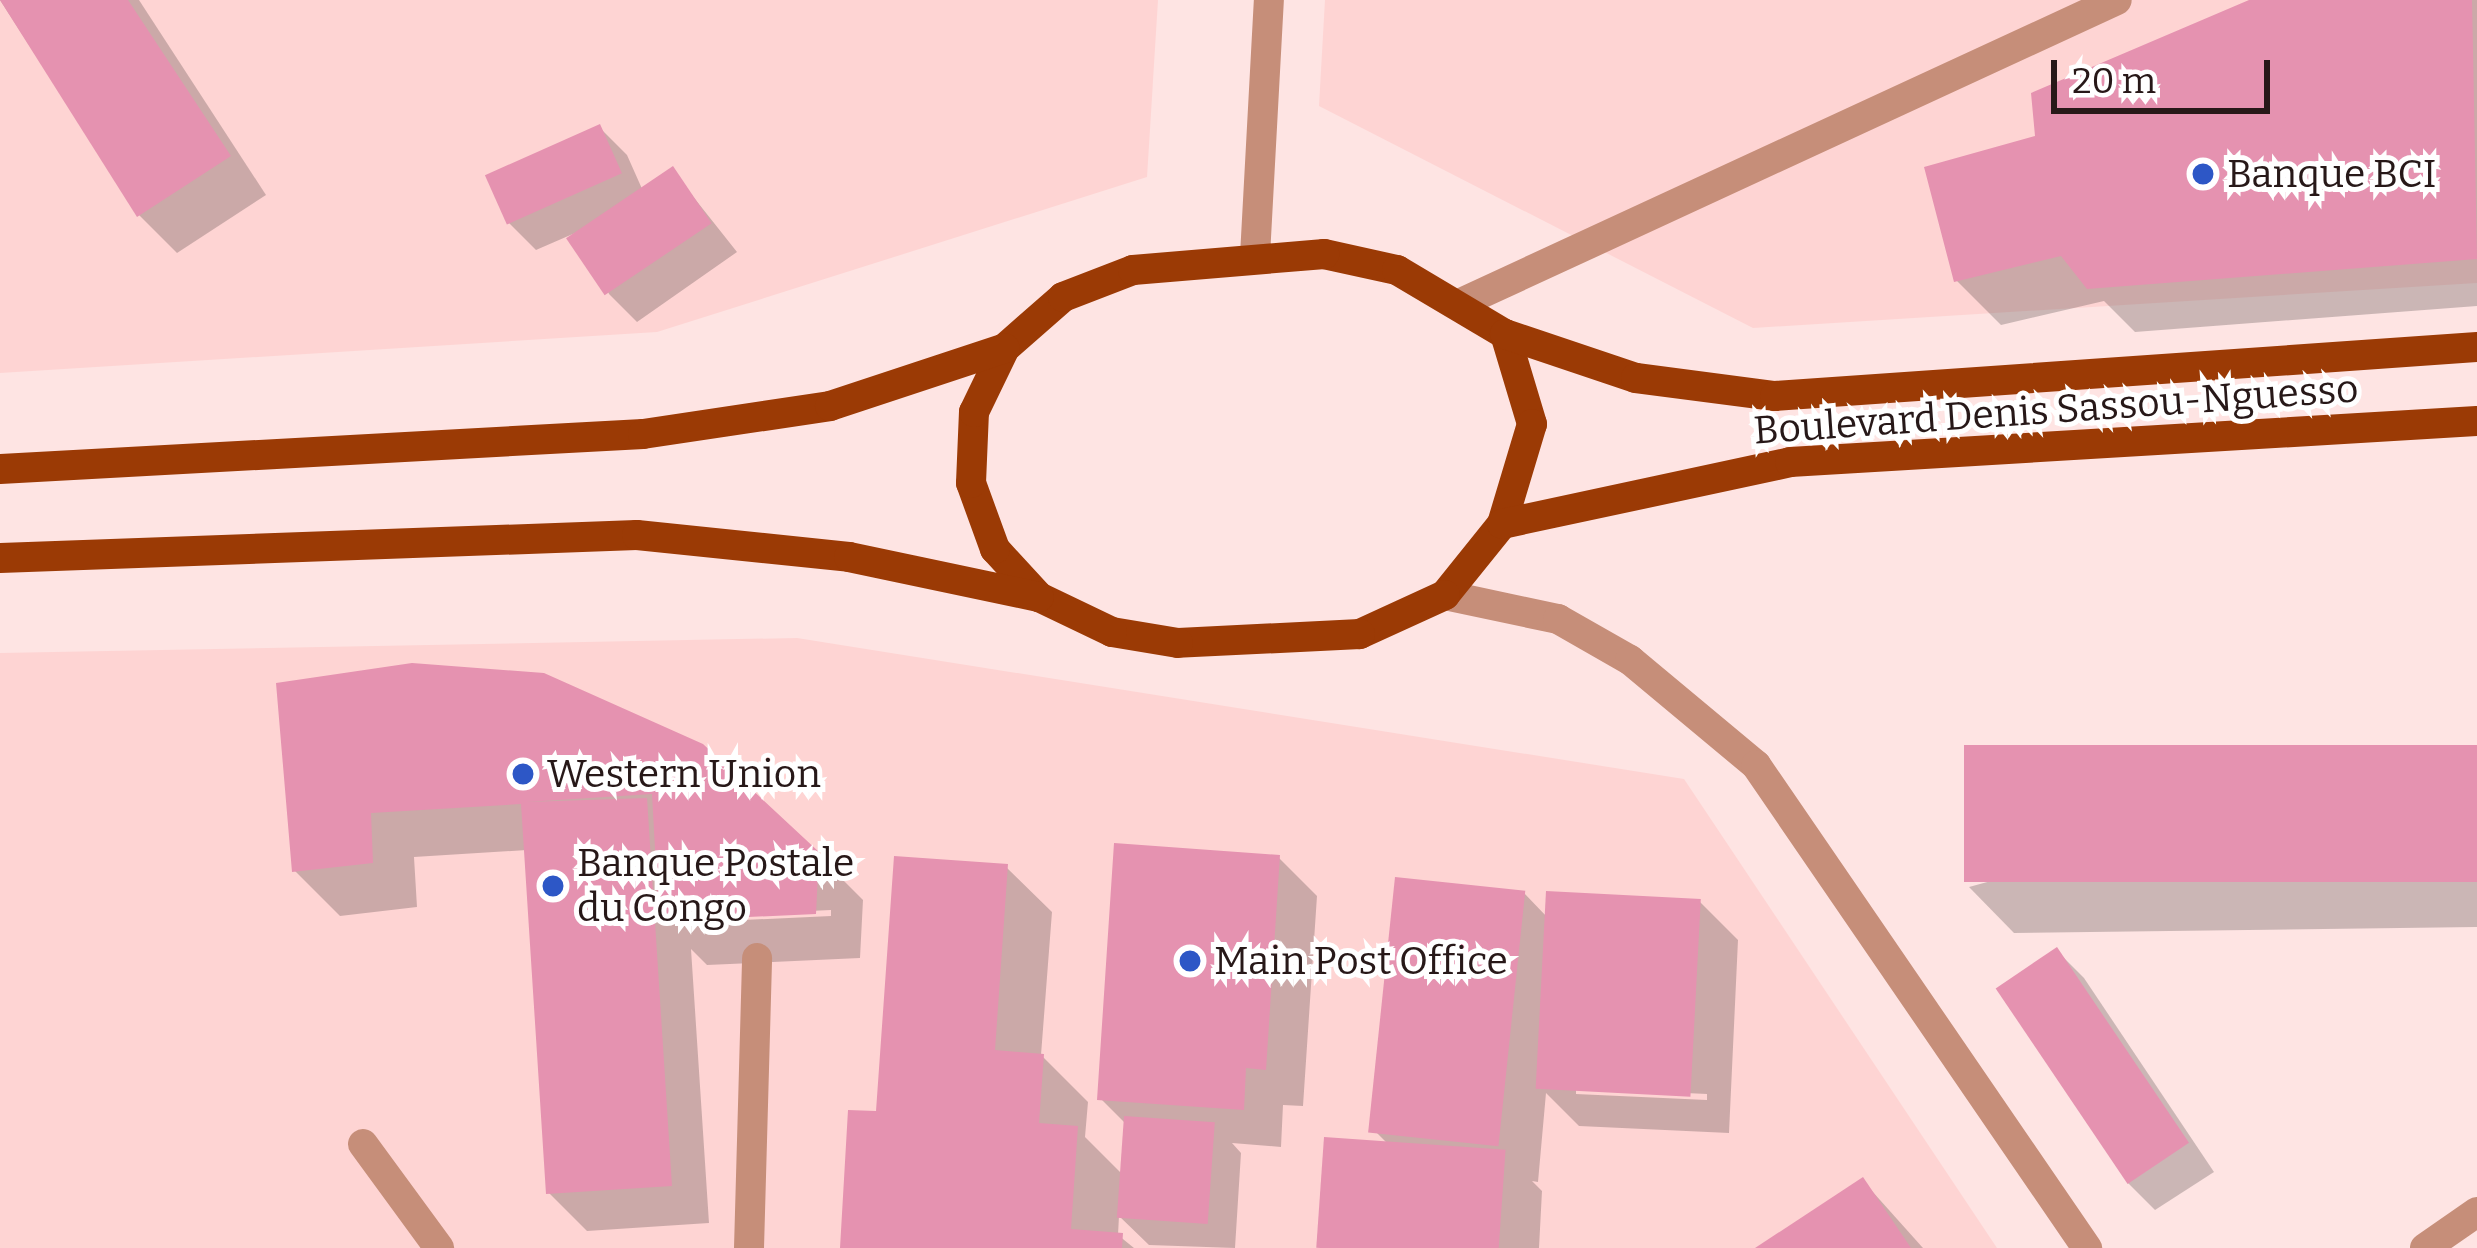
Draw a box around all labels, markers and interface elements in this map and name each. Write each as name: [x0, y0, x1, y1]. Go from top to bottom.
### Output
scale bar: [2057, 36, 2276, 110]
text: 20 m: [2072, 59, 2156, 103]
place label: Banque BCI: [2227, 151, 2436, 197]
marker: Banque BCI: [2190, 161, 2216, 187]
street label: Boulevard Denis Sassou-Nguesso: [1752, 366, 2360, 454]
place label: Western Union: [547, 751, 821, 797]
marker: Western Union: [510, 761, 536, 787]
place label: Banque Postale du Congo: [577, 841, 854, 932]
marker: Banque Postale du Congo: [540, 873, 566, 899]
place label: Main Post Office: [1214, 938, 1508, 984]
marker: Main Post Office: [1177, 948, 1203, 974]

